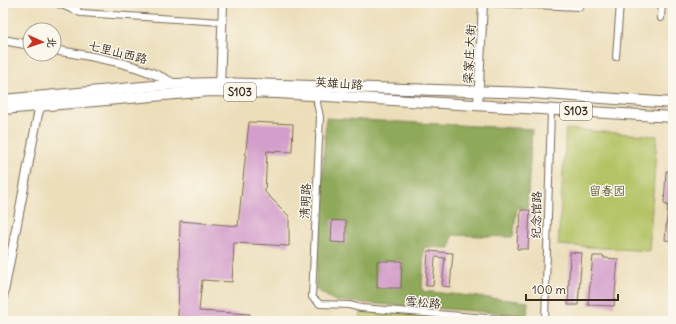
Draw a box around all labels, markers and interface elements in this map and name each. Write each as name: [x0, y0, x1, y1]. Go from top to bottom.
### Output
north arrow: [22, 22, 62, 62]
street label: 梁家庄大街: [460, 24, 478, 84]
text: 北: [45, 37, 59, 48]
street label: 七里山西路: [87, 37, 149, 67]
street label: 英雄山路: [315, 74, 363, 92]
road number: S103: [224, 83, 256, 101]
road number: S103: [560, 102, 592, 120]
street label: 清明路: [297, 183, 313, 219]
park label: 留春园: [589, 183, 625, 198]
street label: 纪念馆路: [528, 191, 544, 239]
scale bar: [526, 276, 618, 302]
text: 100 m: [532, 282, 566, 297]
street label: 雪松路: [404, 293, 442, 311]

